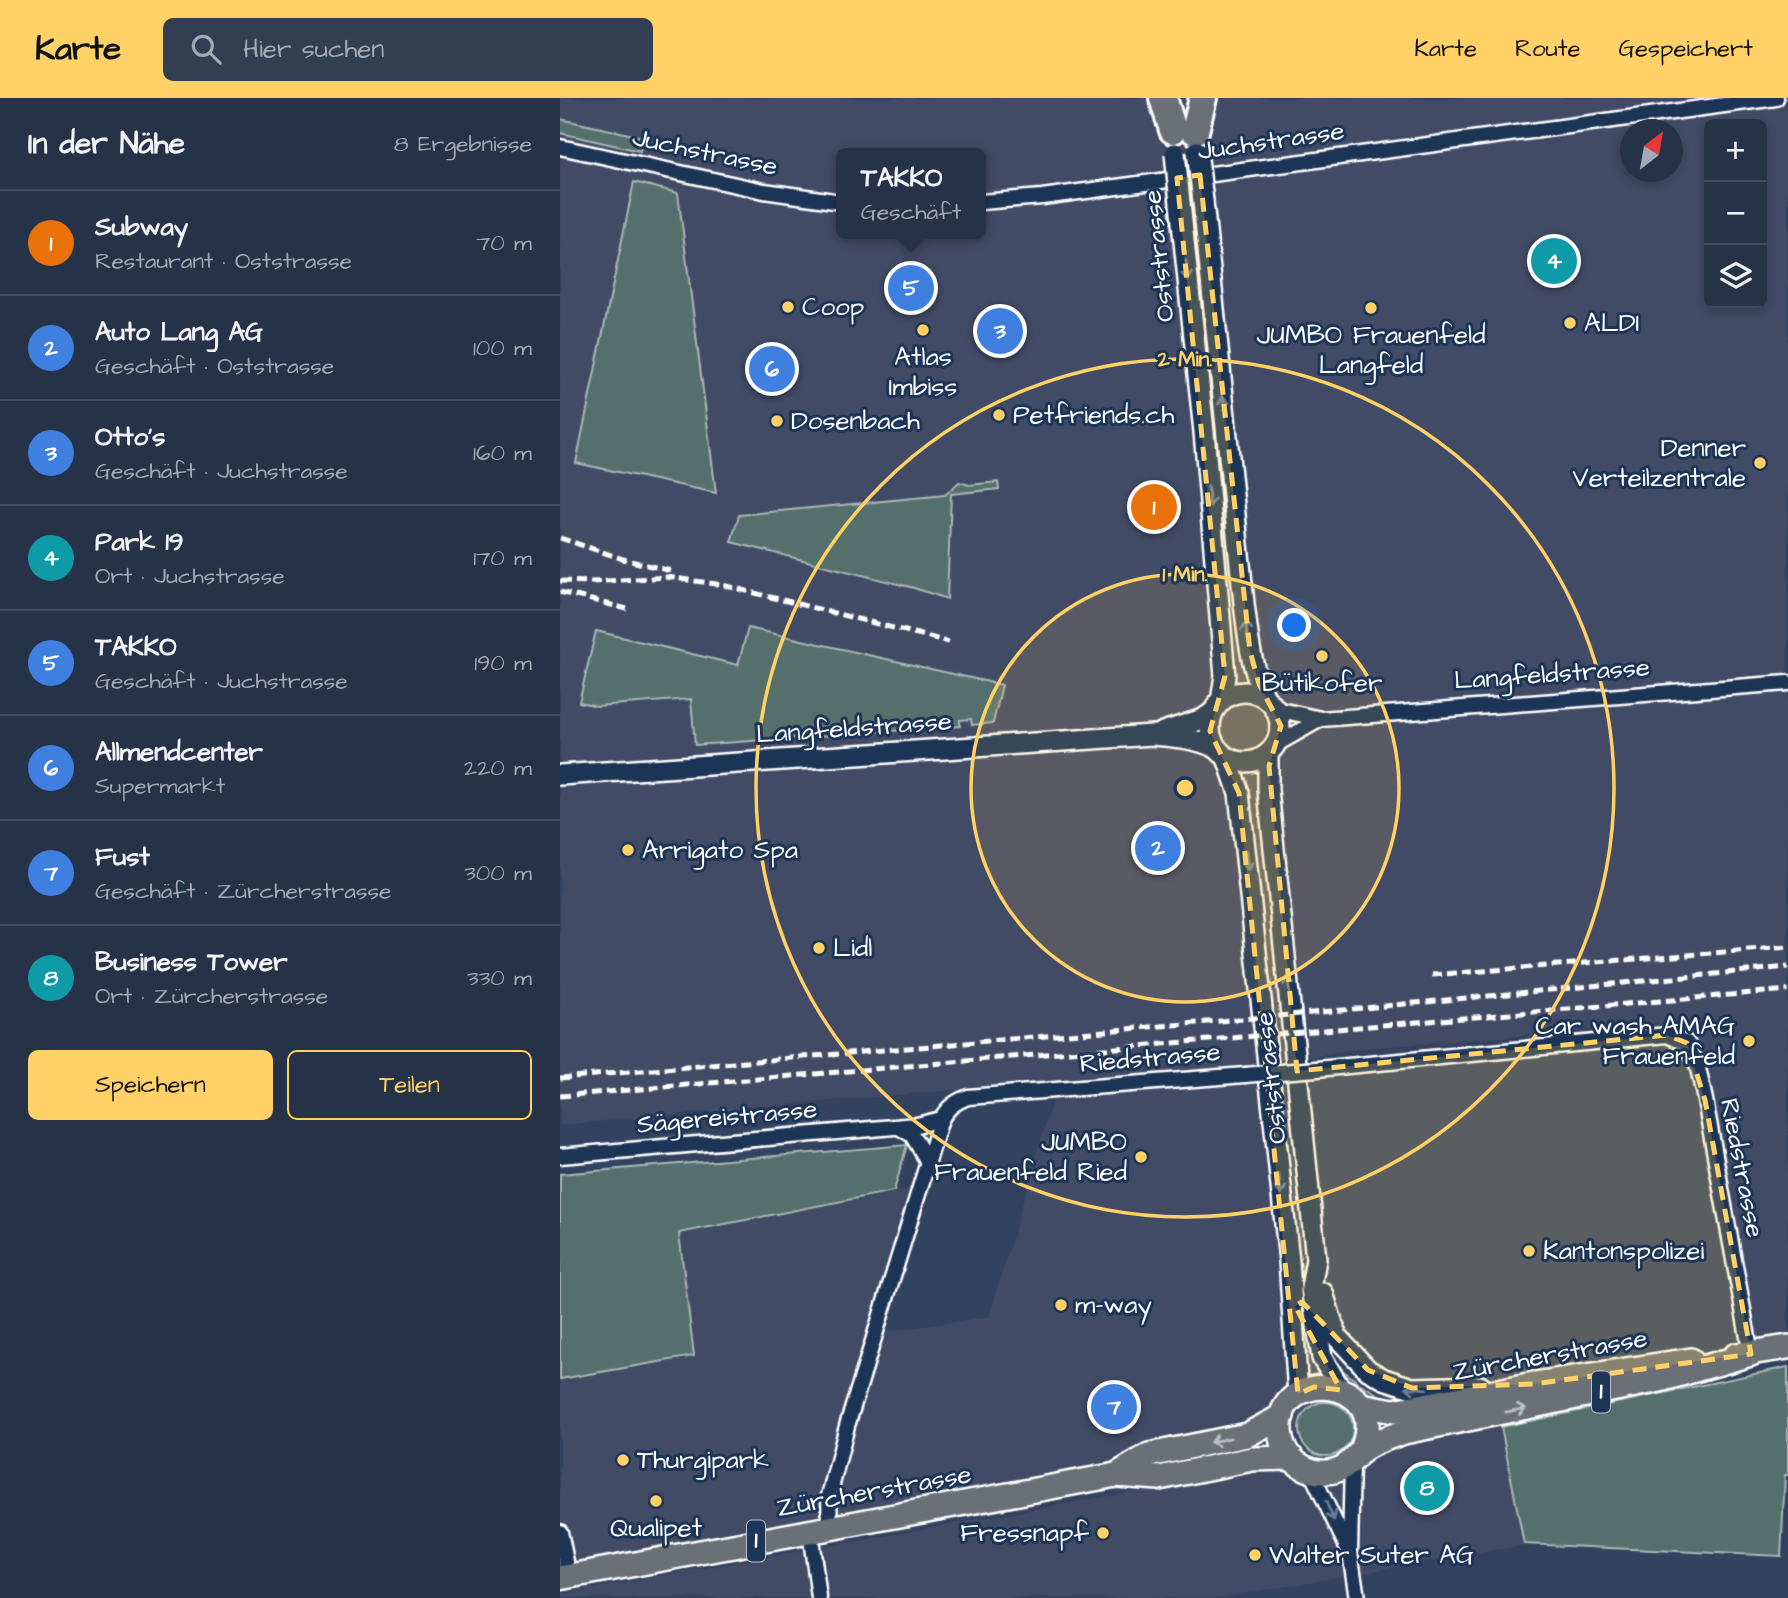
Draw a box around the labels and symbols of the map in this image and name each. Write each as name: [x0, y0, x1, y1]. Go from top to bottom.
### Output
street label: Juchstrasse: [1195, 113, 1347, 169]
street label: Juchstrasse: [629, 119, 781, 185]
north arrow: [1620, 119, 1683, 182]
street label: Oststrasse: [1134, 188, 1184, 324]
pin: 4: [1531, 235, 1577, 287]
one-way arrow: [1181, 259, 1194, 281]
pin: 5: [888, 262, 934, 314]
place label: Coop: [802, 289, 864, 325]
marker: Coop: [780, 299, 796, 315]
marker: JUMBO Frauenfeld Langfeld: [1363, 300, 1379, 316]
pin: 3: [977, 305, 1023, 357]
place label: ALDI: [1584, 305, 1639, 341]
marker: ALDI: [1562, 315, 1578, 331]
place label: JUMBO Frauenfeld Langfeld: [1257, 317, 1485, 385]
marker: Atlas Imbiss: [915, 322, 931, 338]
place label: Atlas Imbiss: [889, 339, 957, 405]
pin: 6: [749, 343, 795, 395]
text: 2 Min.: [1157, 345, 1212, 374]
one-way arrow: [1217, 395, 1230, 418]
place label: Petfriends.ch: [1013, 397, 1174, 433]
place label: Dosenbach: [791, 403, 920, 439]
marker: Petfriends.ch: [991, 407, 1007, 423]
marker: Dosenbach: [769, 413, 785, 429]
place label: Denner Verteilzentrale: [1573, 430, 1746, 496]
marker: Denner Verteilzentrale: [1752, 455, 1768, 471]
pin: 1: [1131, 481, 1177, 533]
one-way arrow: [1203, 485, 1216, 508]
text: 1 Min.: [1162, 560, 1208, 589]
your location: [1277, 608, 1311, 642]
one-way arrow: [1241, 621, 1254, 644]
marker: Bütikofer: [1314, 648, 1330, 664]
street label: Langfeldstrasse: [1453, 649, 1651, 701]
place label: Bütikofer: [1262, 665, 1382, 701]
street label: Langfeldstrasse: [755, 703, 953, 755]
centre of rings: [1173, 776, 1197, 800]
pin: 2: [1135, 822, 1181, 874]
place label: Arrigato Spa: [642, 832, 798, 870]
marker: Arrigato Spa: [620, 842, 636, 858]
one-way arrow: [1240, 849, 1253, 872]
place label: Lidl: [833, 930, 872, 966]
marker: Lidl: [811, 940, 827, 956]
one-way arrow: [1282, 976, 1295, 998]
place label: Car wash AMAG Frauenfeld: [1535, 1008, 1735, 1074]
street label: Oststrasse: [1246, 1010, 1296, 1146]
marker: Car wash AMAG Frauenfeld: [1741, 1033, 1757, 1049]
street label: Riedstrasse: [1078, 1034, 1222, 1082]
street label: Sägereistrasse: [635, 1091, 819, 1145]
street label: Riedstrasse: [1711, 1095, 1773, 1241]
place label: JUMBO Frauenfeld Ried: [934, 1124, 1127, 1190]
marker: JUMBO Frauenfeld Ried: [1133, 1149, 1149, 1165]
one-way arrow: [1274, 1173, 1287, 1195]
place label: Kantonspolizei: [1543, 1233, 1704, 1269]
marker: Kantonspolizei: [1521, 1243, 1537, 1259]
place label: m-way: [1075, 1287, 1152, 1325]
marker: m-way: [1053, 1297, 1069, 1313]
street label: Zürcherstrasse: [1450, 1320, 1650, 1390]
road number: 1: [1592, 1372, 1610, 1412]
pin: 7: [1091, 1381, 1137, 1433]
one-way arrow: [1406, 1381, 1428, 1394]
one-way arrow: [1504, 1403, 1527, 1416]
one-way arrow: [1209, 1434, 1232, 1448]
place label: Thurgipark: [637, 1442, 769, 1480]
marker: Thurgipark: [615, 1452, 631, 1468]
street label: Zürcherstrasse: [774, 1456, 974, 1526]
pin: 8: [1404, 1462, 1450, 1514]
marker: Qualipet: [648, 1493, 664, 1509]
one-way arrow: [1324, 1500, 1337, 1521]
place label: Qualipet: [610, 1510, 703, 1546]
place label: Fressnapf: [960, 1515, 1090, 1551]
road number: 1: [747, 1520, 765, 1562]
marker: Fressnapf: [1095, 1525, 1111, 1541]
place label: Walter Suter AG: [1269, 1537, 1474, 1573]
marker: Walter Suter AG: [1247, 1547, 1263, 1563]

